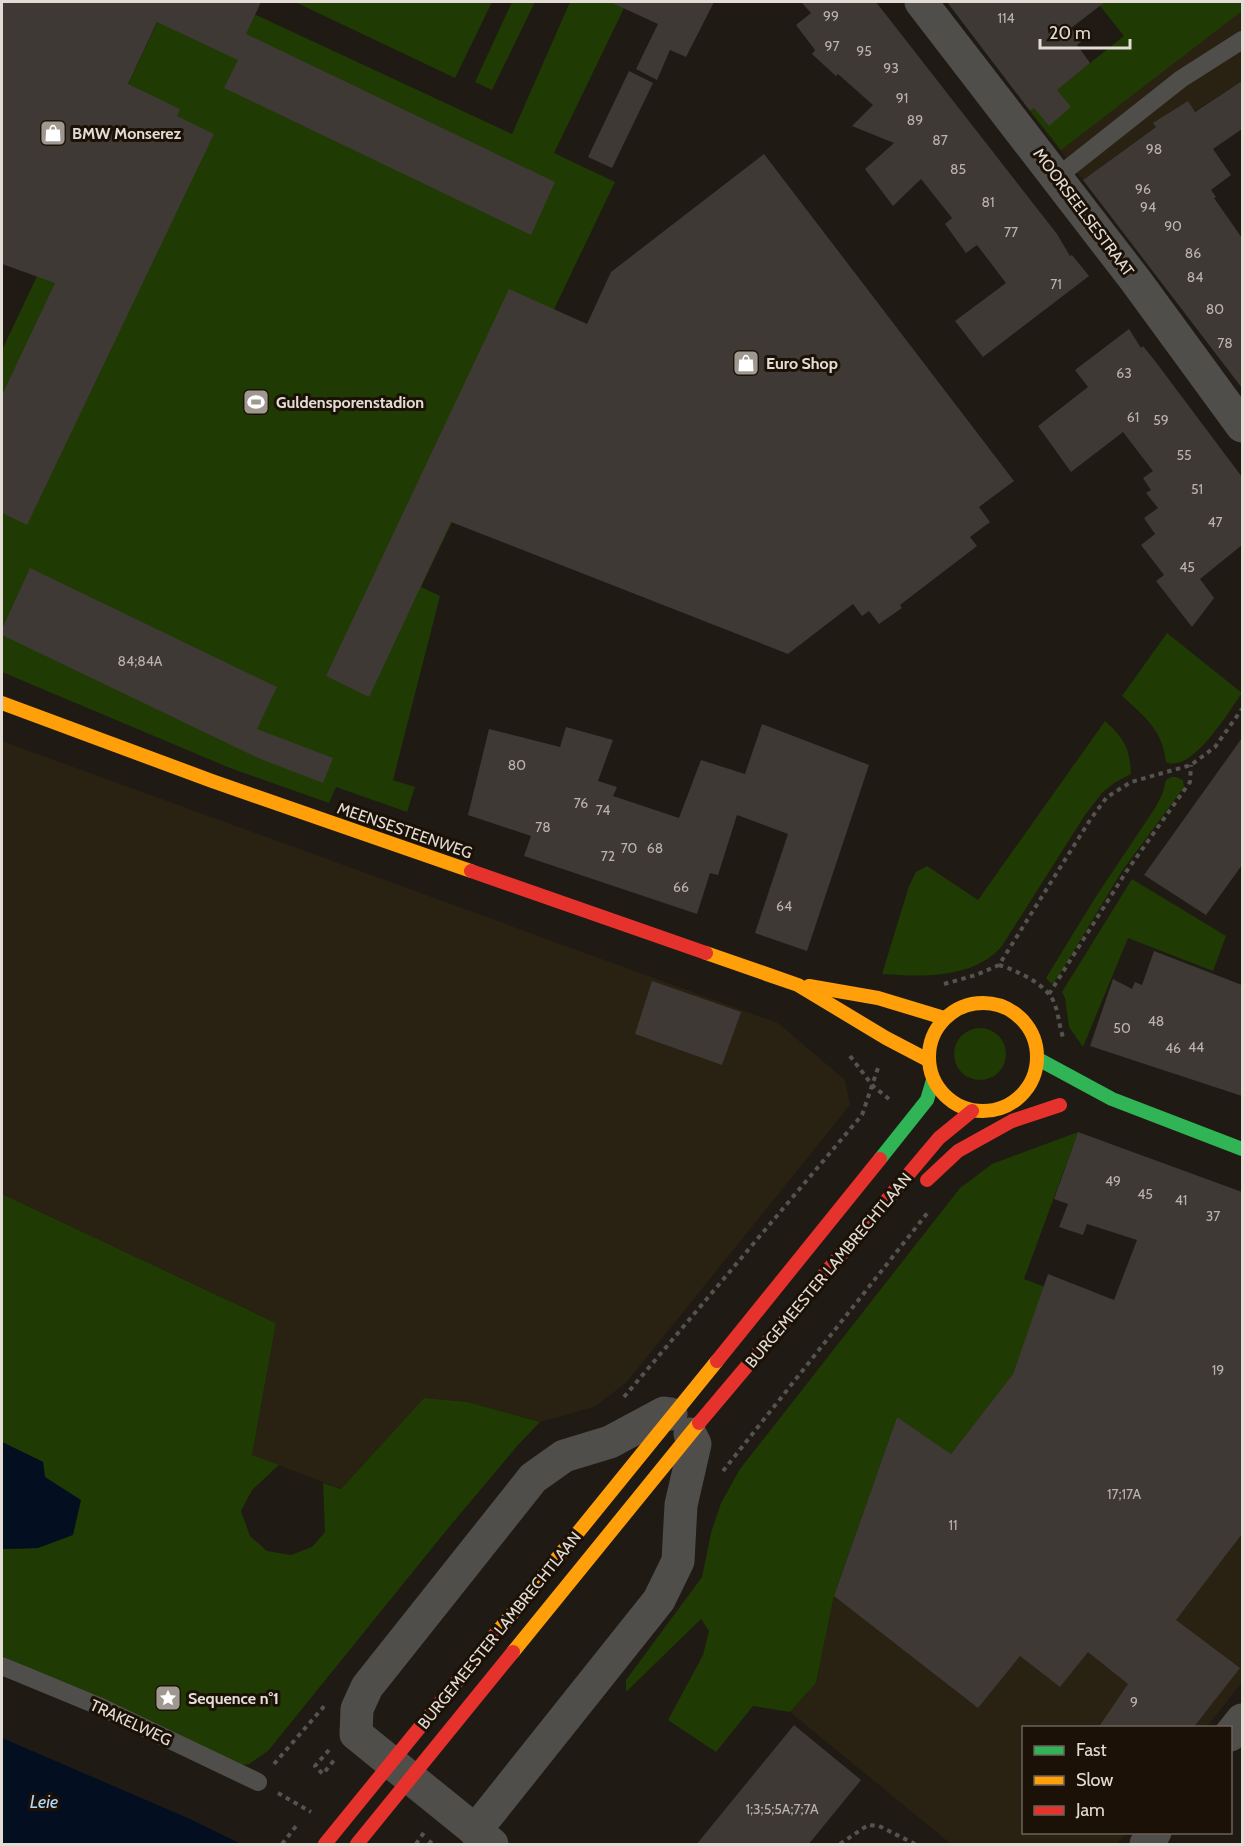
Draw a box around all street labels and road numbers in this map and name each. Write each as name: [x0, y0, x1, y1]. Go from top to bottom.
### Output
street label: MOORSEELSESTRAAT: [1029, 145, 1138, 280]
street label: MEENSESTEENWEG: [335, 798, 475, 862]
street label: BURGEMEESTER LAMBRECHTLAAN: [741, 1169, 915, 1372]
street label: BURGEMEESTER LAMBRECHTLAAN: [414, 1528, 585, 1733]
street label: TRAKELWEG: [87, 1695, 175, 1750]

